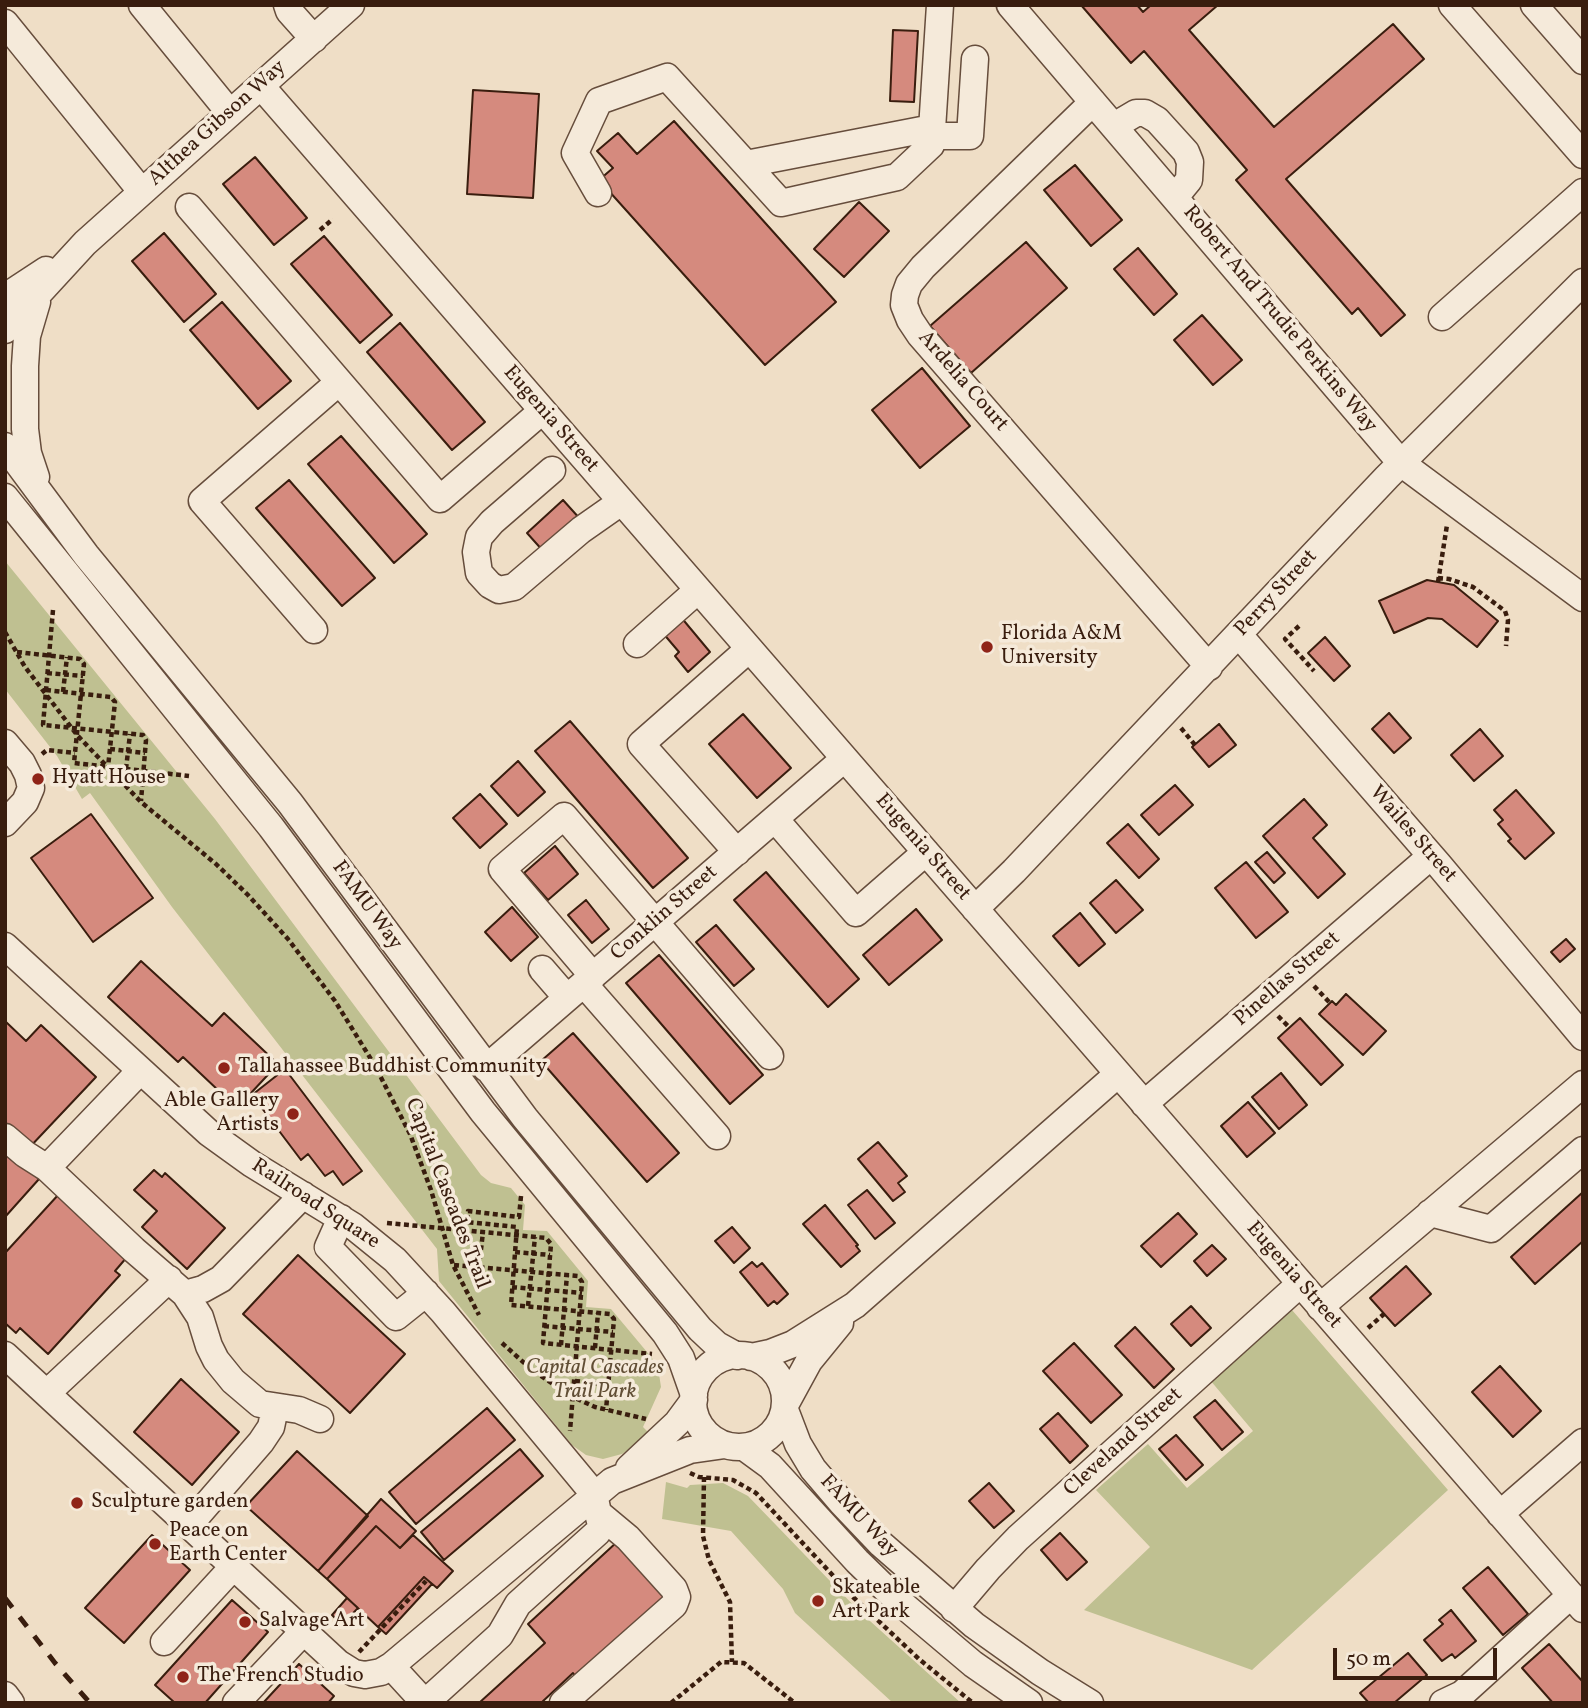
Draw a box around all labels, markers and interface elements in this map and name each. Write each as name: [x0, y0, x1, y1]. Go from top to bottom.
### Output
street label: Althea Gibson Way: [144, 56, 292, 192]
street label: Robert And Trudie Perkins Way: [1176, 201, 1382, 439]
street label: Ardelia Court: [911, 326, 1013, 438]
street label: Eugenia Street: [497, 361, 603, 479]
street label: Perry Street: [1230, 545, 1324, 643]
place label: Florida A&M University: [1001, 622, 1122, 672]
marker: Florida A&M University: [979, 639, 995, 655]
place label: Hyatt House: [52, 766, 166, 792]
marker: Hyatt House: [30, 771, 46, 787]
street label: Wailes Street: [1363, 781, 1461, 889]
street label: Eugenia Street: [869, 789, 975, 907]
street label: FAMU Way: [325, 857, 407, 955]
street label: Conklin Street: [606, 861, 724, 967]
street label: Pinellas Street: [1230, 927, 1346, 1033]
place label: Tallahassee Buddhist Community: [238, 1055, 547, 1081]
marker: Tallahassee Buddhist Community: [216, 1060, 232, 1076]
place label: Able Gallery Artists: [164, 1089, 279, 1139]
street label: Capital Cascades Trail: [398, 1095, 494, 1293]
marker: Able Gallery Artists: [285, 1106, 301, 1122]
street label: Railroad Square: [246, 1154, 384, 1256]
street label: Eugenia Street: [1240, 1217, 1346, 1335]
park label: Capital Cascades Trail Park: [526, 1356, 664, 1406]
street label: Cleveland Street: [1059, 1383, 1189, 1503]
street label: FAMU Way: [813, 1470, 903, 1564]
place label: Sculpture garden: [91, 1490, 249, 1516]
marker: Sculpture garden: [69, 1495, 85, 1511]
place label: Peace on Earth Center: [169, 1519, 287, 1569]
marker: Peace on Earth Center: [147, 1536, 163, 1552]
place label: Skateable Art Park: [832, 1576, 920, 1626]
marker: Skateable Art Park: [810, 1593, 826, 1609]
place label: Salvage Art: [259, 1609, 365, 1635]
marker: Salvage Art: [237, 1614, 253, 1630]
scale bar: [1336, 1634, 1500, 1678]
text: 50 m: [1346, 1645, 1391, 1674]
place label: The French Studio: [197, 1664, 364, 1690]
marker: The French Studio: [175, 1669, 191, 1685]

